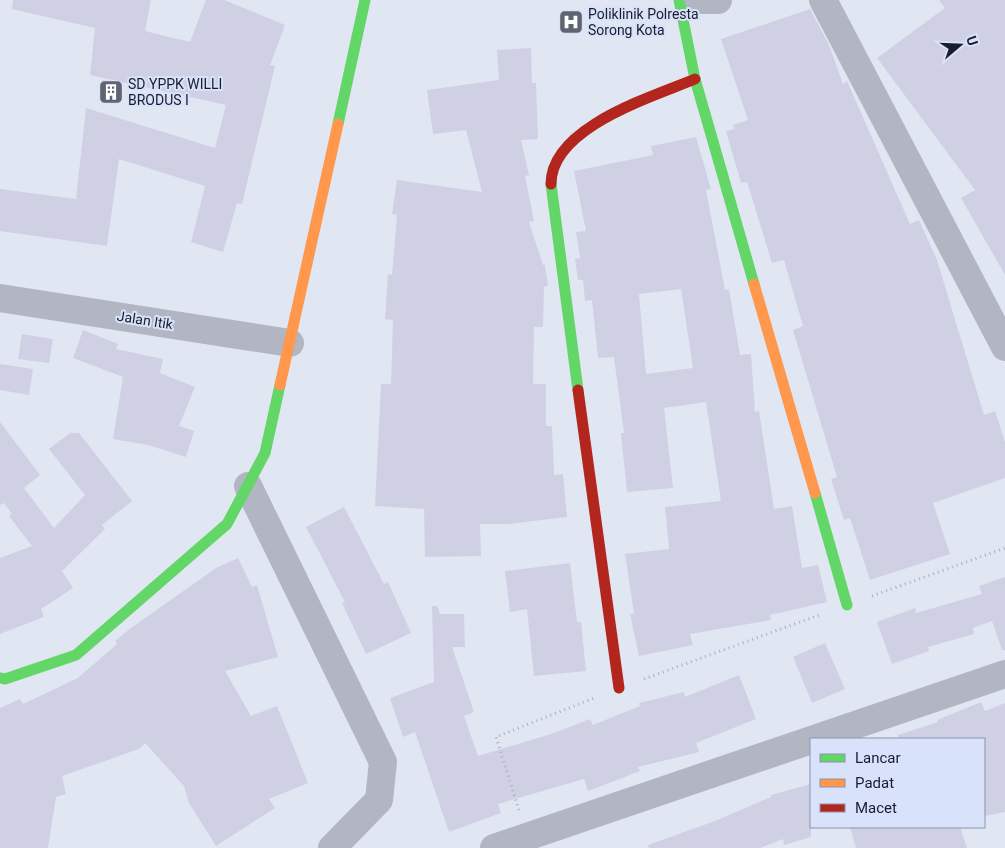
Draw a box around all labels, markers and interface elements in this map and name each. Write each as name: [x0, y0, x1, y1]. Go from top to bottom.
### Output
place label: Poliklinik Polresta Sorong Kota: [588, 6, 699, 38]
hospital icon: Poliklinik Polresta Sorong Kota: [558, 9, 584, 35]
north arrow: [935, 20, 985, 70]
text: U: [963, 34, 981, 48]
place label: SD YPPK WILLI BRODUS I: [128, 76, 222, 108]
building icon: SD YPPK WILLI BRODUS I: [98, 79, 124, 105]
street label: Jalan Itik: [116, 308, 175, 332]
legend: [810, 738, 985, 828]
text: Lancar: [855, 749, 901, 767]
text: Padat: [855, 774, 894, 792]
text: Macet: [855, 799, 897, 817]

